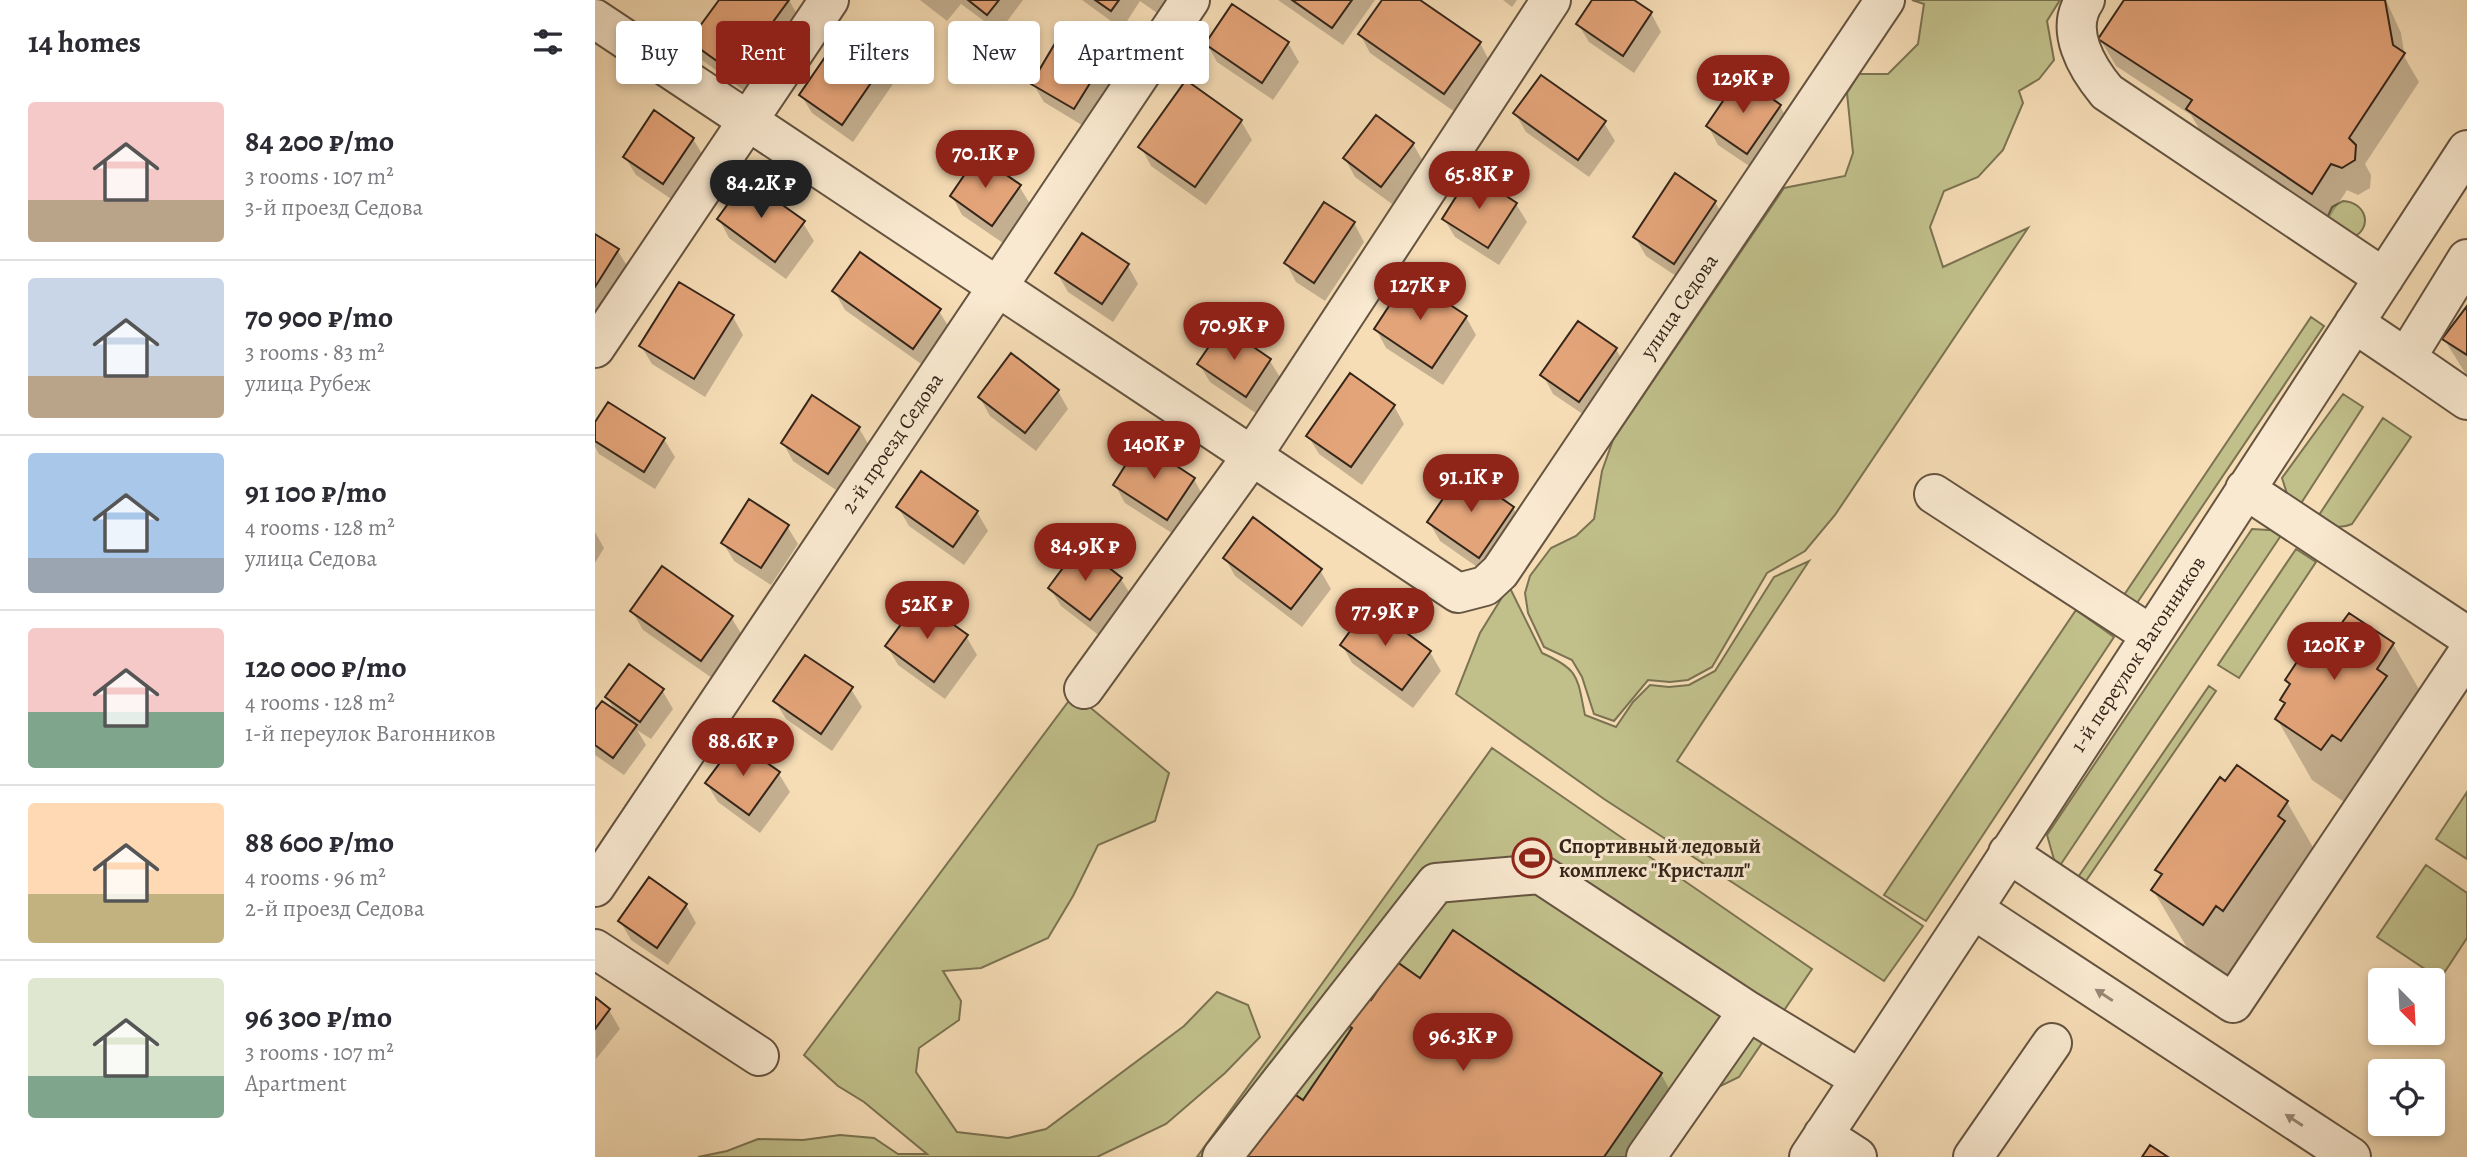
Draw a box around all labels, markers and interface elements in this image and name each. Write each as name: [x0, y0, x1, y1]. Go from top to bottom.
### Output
chip: Buy: [616, 21, 702, 84]
chip: Rent: [716, 21, 810, 84]
chip: Filters: [824, 21, 934, 84]
chip: New: [948, 21, 1040, 84]
chip: Apartment: [1054, 21, 1209, 84]
text: 14 homes: [28, 22, 141, 62]
icon: filters: [529, 23, 567, 61]
pin: 129K ₽: [1686, 55, 1800, 115]
text: 129K ₽: [1713, 62, 1773, 93]
text: 84 200 ₽/mo: [245, 121, 394, 161]
icon: home: [84, 130, 168, 214]
pin: 70.1K ₽: [920, 130, 1050, 190]
text: 70.1K ₽: [952, 137, 1018, 168]
pin: 65.8K ₽: [1414, 152, 1544, 211]
text: 65.8K ₽: [1445, 158, 1513, 189]
pin: 84.2K ₽: [696, 160, 826, 220]
text: 3 rooms · 107 m²: [245, 161, 394, 192]
text: 84.2K ₽: [726, 167, 796, 198]
text: 3-й проезд Седова: [245, 192, 423, 223]
street label: улица Седова: [1633, 248, 1725, 365]
pin: 127K ₽: [1363, 262, 1477, 322]
text: 127K ₽: [1390, 269, 1450, 300]
text: 70 900 ₽/mo: [245, 297, 393, 337]
pin: 70.9K ₽: [1169, 302, 1299, 362]
icon: home: [84, 306, 168, 390]
text: 70.9K ₽: [1199, 309, 1269, 340]
text: 3 rooms · 83 m²: [245, 337, 385, 368]
street label: 2-й проезд Седова: [835, 367, 950, 519]
text: улица Рубеж: [245, 368, 371, 399]
pin: 140K ₽: [1097, 421, 1211, 481]
text: 140K ₽: [1123, 428, 1185, 459]
pin: 91.1K ₽: [1406, 454, 1536, 514]
text: 91.1K ₽: [1439, 461, 1503, 492]
text: 91 100 ₽/mo: [245, 472, 387, 512]
icon: home: [84, 481, 168, 565]
text: 4 rooms · 128 m²: [245, 512, 395, 543]
pin: 84.9K ₽: [1020, 524, 1150, 583]
text: 84.9K ₽: [1050, 530, 1120, 561]
text: улица Седова: [245, 543, 377, 574]
street label: 1-й переулок Вагонников: [2064, 550, 2212, 758]
pin: 52K ₽: [878, 582, 976, 641]
text: 52K ₽: [901, 588, 953, 619]
pin: 77.9K ₽: [1320, 588, 1450, 648]
text: 77.9K ₽: [1351, 595, 1419, 626]
pin: 120K ₽: [2277, 622, 2391, 682]
text: 120K ₽: [2303, 629, 2365, 660]
text: 120 000 ₽/mo: [245, 647, 407, 687]
icon: home: [84, 656, 168, 740]
text: 4 rooms · 128 m²: [245, 687, 395, 718]
text: 1-й переулок Вагонников: [245, 718, 496, 749]
pin: 88.6K ₽: [678, 718, 808, 778]
text: 88.6K ₽: [708, 725, 778, 756]
text: 88 600 ₽/mo: [245, 822, 394, 862]
icon: home: [84, 831, 168, 915]
place label: Спортивный ледовый комплекс "Кристалл": [1559, 832, 1761, 884]
sports icon: Спортивный ледовый комплекс "Кристалл": [1511, 837, 1553, 879]
text: 4 rooms · 96 m²: [245, 862, 386, 893]
text: 2-й проезд Седова: [245, 893, 425, 924]
north arrow: [2368, 968, 2445, 1045]
map controls: [2368, 968, 2445, 1136]
one-way arrow: [2095, 988, 2113, 1002]
text: 96 300 ₽/mo: [245, 997, 392, 1037]
icon: home: [84, 1006, 168, 1090]
pin: 96.3K ₽: [1398, 1014, 1528, 1073]
text: 96.3K ₽: [1429, 1020, 1497, 1051]
text: 3 rooms · 107 m²: [245, 1037, 394, 1068]
button: locate: [2368, 1059, 2445, 1136]
text: Apartment: [245, 1068, 347, 1099]
one-way arrow: [2285, 1113, 2304, 1126]

